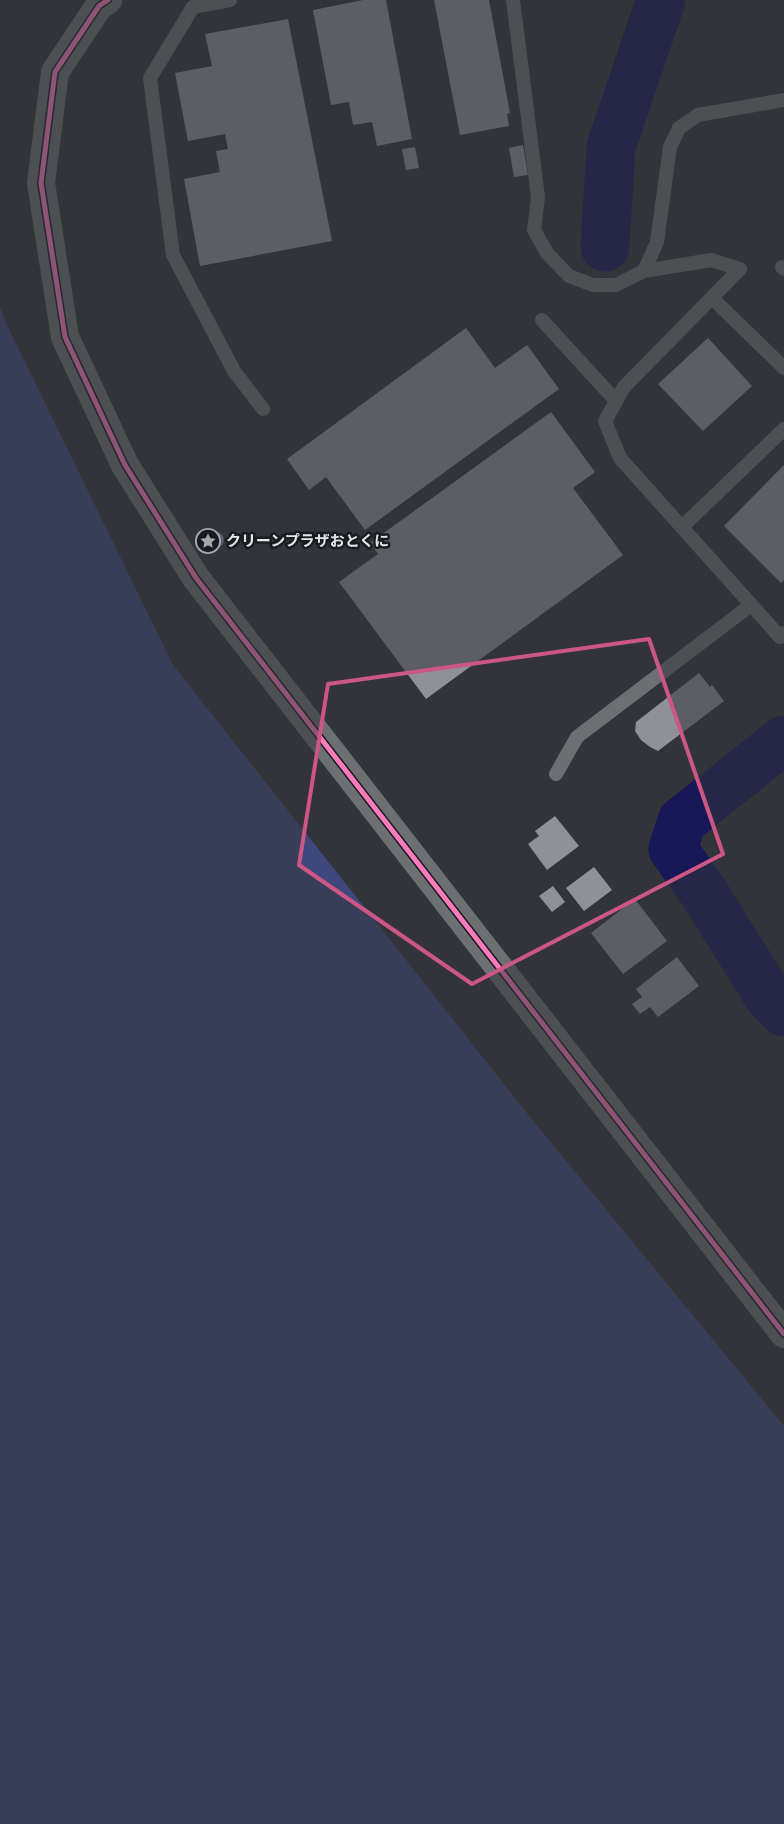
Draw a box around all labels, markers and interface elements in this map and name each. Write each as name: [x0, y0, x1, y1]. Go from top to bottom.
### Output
place icon: クリーンプラザおとくに: [195, 528, 221, 554]
place label: クリーンプラザおとくに: [226, 533, 389, 549]

